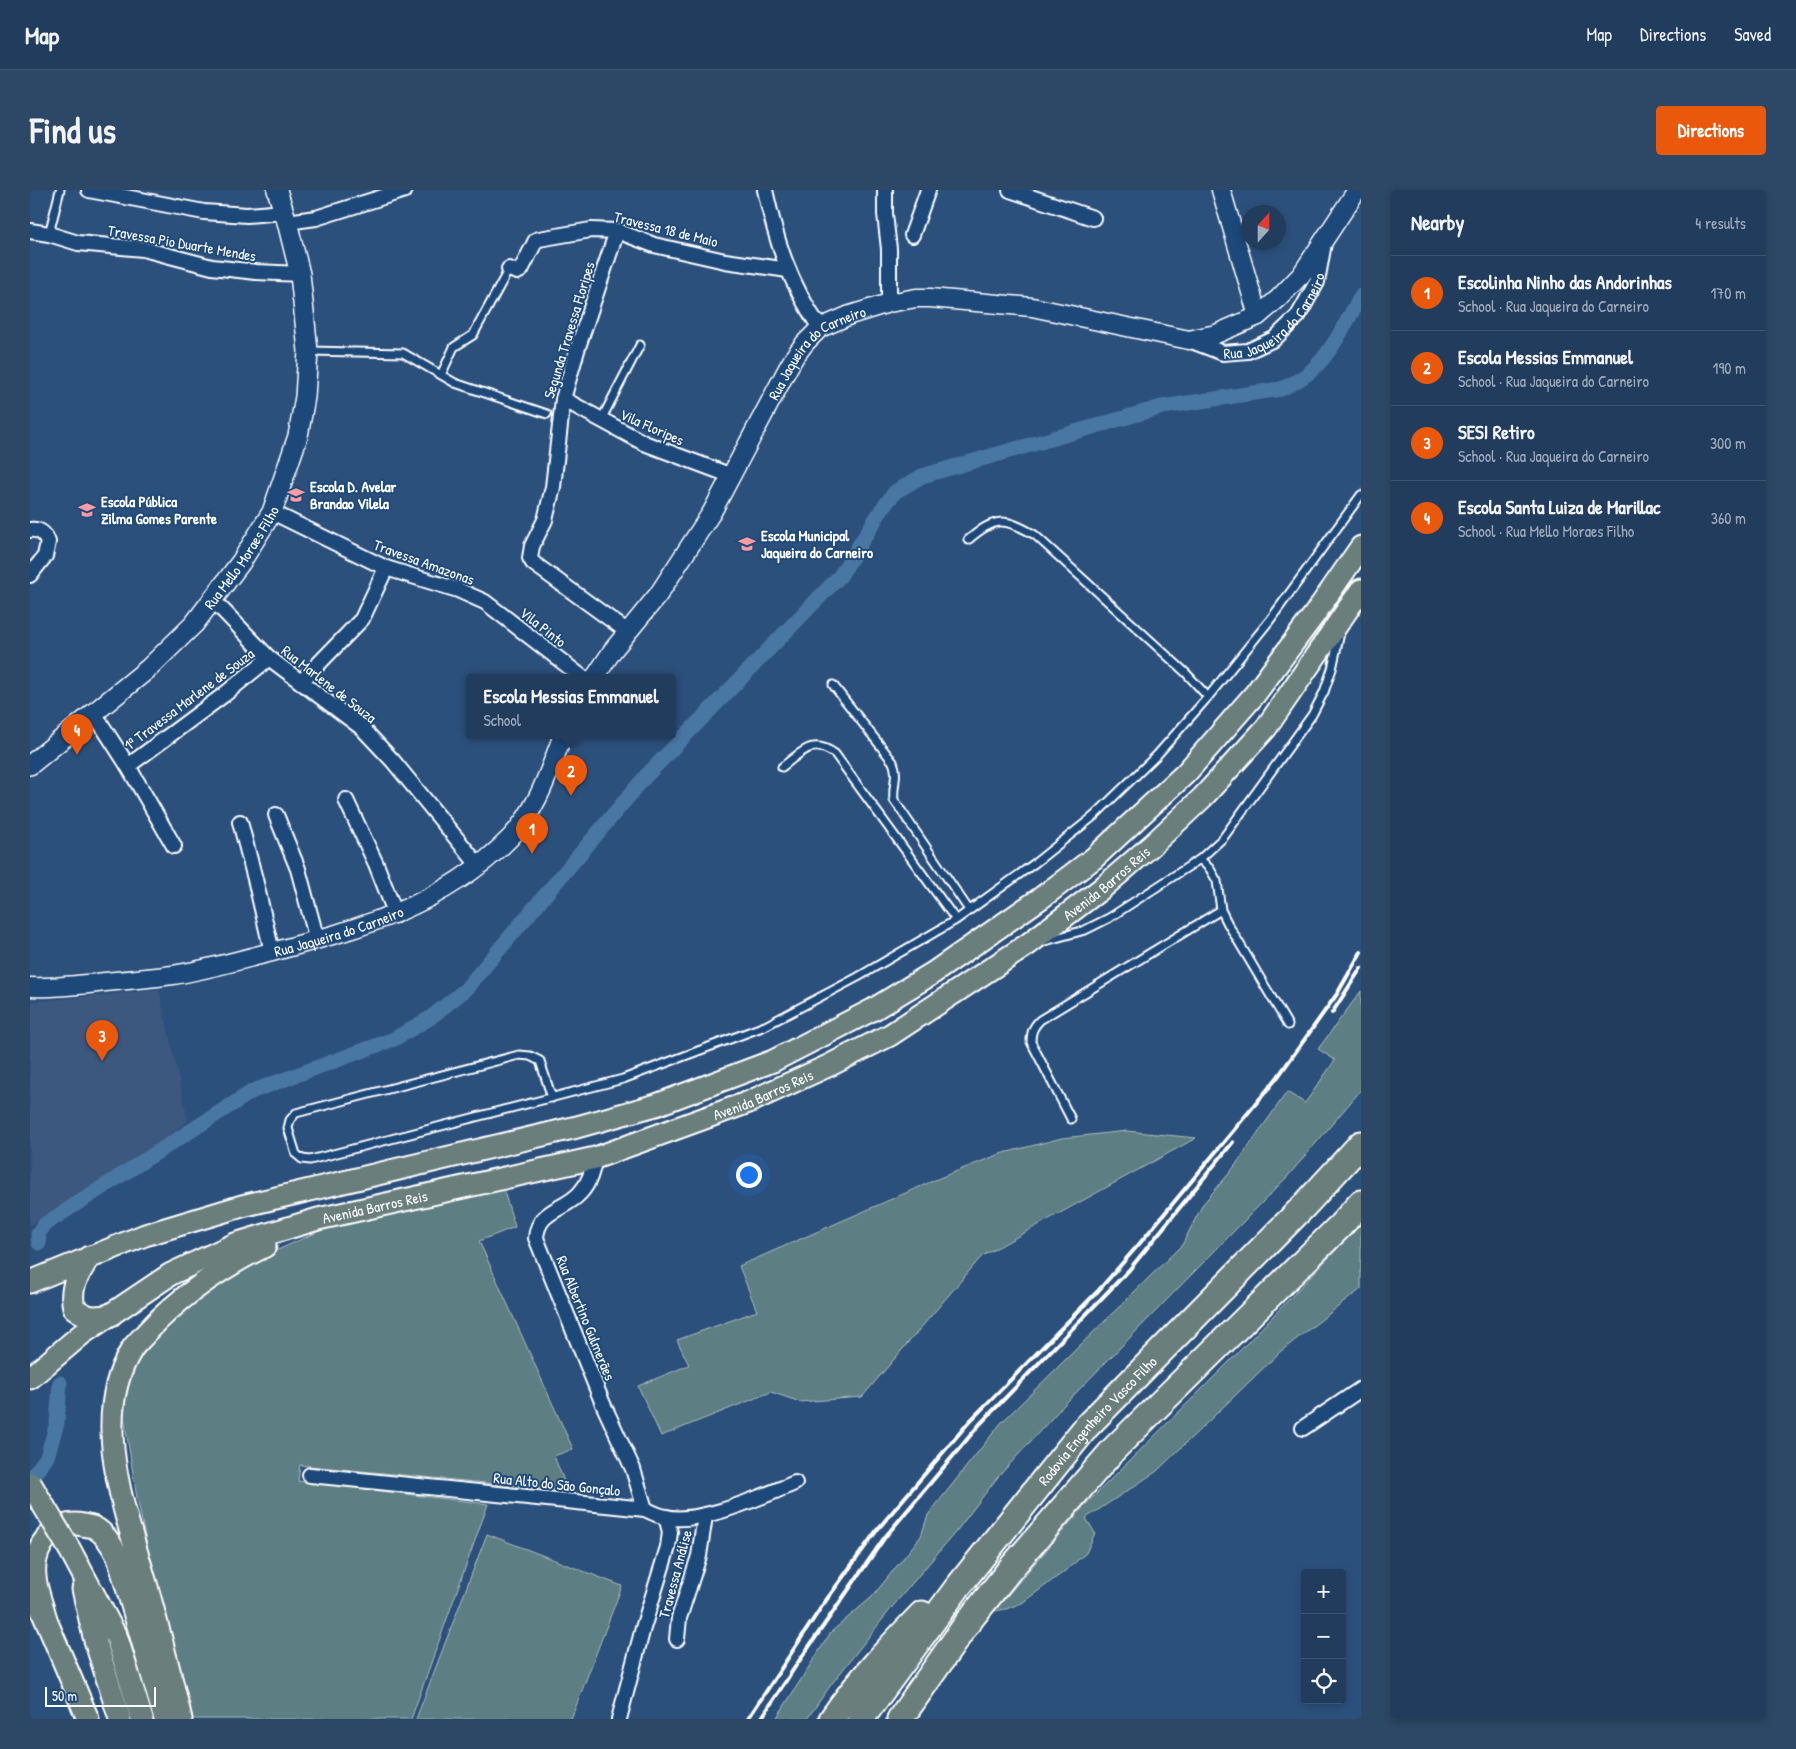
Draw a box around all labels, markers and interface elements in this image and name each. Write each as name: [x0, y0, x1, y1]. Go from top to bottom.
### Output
text: Map: [25, 19, 59, 51]
text: Map: [1587, 22, 1612, 47]
text: Directions: [1640, 22, 1706, 47]
text: Saved: [1734, 22, 1771, 47]
button: Directions: [1656, 106, 1766, 155]
text: Find us: [30, 107, 116, 154]
north arrow: [1241, 205, 1286, 250]
street label: Travessa 18 de Maio: [612, 206, 720, 252]
text: Nearby: [1411, 208, 1464, 237]
text: 4 results: [1695, 212, 1746, 234]
street label: Travessa Pio Duarte Mendes: [106, 220, 258, 266]
street label: Segunda Travessa Floripes: [538, 259, 600, 401]
text: Escolinha Ninho das Andorinhas: [1458, 269, 1672, 295]
street label: Rua Jaqueira do Carneiro: [1223, 271, 1329, 363]
text: 1: [1424, 282, 1430, 304]
text: 170 m: [1711, 282, 1746, 304]
text: School · Rua Jaqueira do Carneiro: [1458, 295, 1649, 317]
street label: Rua Jaqueira do Carneiro: [763, 300, 868, 403]
text: Escola Messias Emmanuel: [1458, 344, 1633, 370]
text: 2: [1423, 357, 1431, 379]
text: 190 m: [1713, 357, 1746, 379]
text: School · Rua Jaqueira do Carneiro: [1458, 370, 1649, 392]
street label: Vila Floripes: [617, 404, 688, 451]
text: SESI Retiro: [1458, 419, 1535, 445]
text: 3: [1423, 432, 1431, 454]
text: 300 m: [1710, 432, 1746, 454]
text: School · Rua Jaqueira do Carneiro: [1458, 445, 1649, 467]
place label: Escola D. Avelar Brandao Vilela: [310, 476, 397, 514]
school or university icon: Escola D. Avelar Brandao Vilela: [286, 485, 306, 505]
place label: Escola Pública Zilma Gomes Parente: [101, 491, 217, 529]
text: Escola Santa Luiza de Marillac: [1458, 494, 1660, 520]
school or university icon: Escola Pública Zilma Gomes Parente: [77, 500, 97, 520]
street label: Rua Mello Moraes Filho: [199, 504, 284, 613]
text: 4: [1424, 507, 1430, 529]
text: 360 m: [1711, 507, 1746, 529]
text: School · Rua Mello Moraes Filho: [1458, 520, 1634, 542]
place label: Escola Municipal Jaqueira do Carneiro: [761, 525, 873, 564]
street label: Travessa Amazonas: [371, 534, 478, 590]
school or university icon: Escola Municipal Jaqueira do Carneiro: [737, 534, 757, 554]
street label: Vila Pinto: [515, 602, 571, 652]
street label: Rua Marlene de Souza: [277, 640, 381, 728]
street label: 1ª Travessa Marlene de Souza: [120, 643, 259, 755]
popup: [466, 674, 676, 739]
text: Escola Messias Emmanuel: [484, 683, 659, 709]
text: School: [484, 709, 521, 731]
pin: 4: [61, 714, 93, 755]
pin: 2: [555, 755, 587, 796]
pin: 1: [516, 813, 548, 854]
street label: Avenida Barros Reis: [1058, 841, 1154, 925]
street label: Rua Jaqueira do Carneiro: [272, 901, 406, 961]
pin: 3: [86, 1020, 118, 1061]
street label: Avenida Barros Reis: [710, 1064, 816, 1125]
your location: [736, 1162, 762, 1188]
street label: Avenida Barros Reis: [320, 1185, 430, 1228]
street label: Rua Albertino Gulmerães: [551, 1252, 621, 1384]
street label: Rodovia Engenheiro Vasco Filho: [1033, 1351, 1161, 1490]
street label: Rua Alto do São Gonçalo: [493, 1467, 621, 1501]
street label: Travessa Análise: [653, 1528, 697, 1620]
map controls: [1301, 1569, 1346, 1704]
button: +: [1301, 1569, 1346, 1614]
button: −: [1301, 1614, 1346, 1659]
button: locate: [1301, 1659, 1346, 1704]
scale bar: [45, 1684, 156, 1707]
text: 50 m: [52, 1686, 77, 1705]

